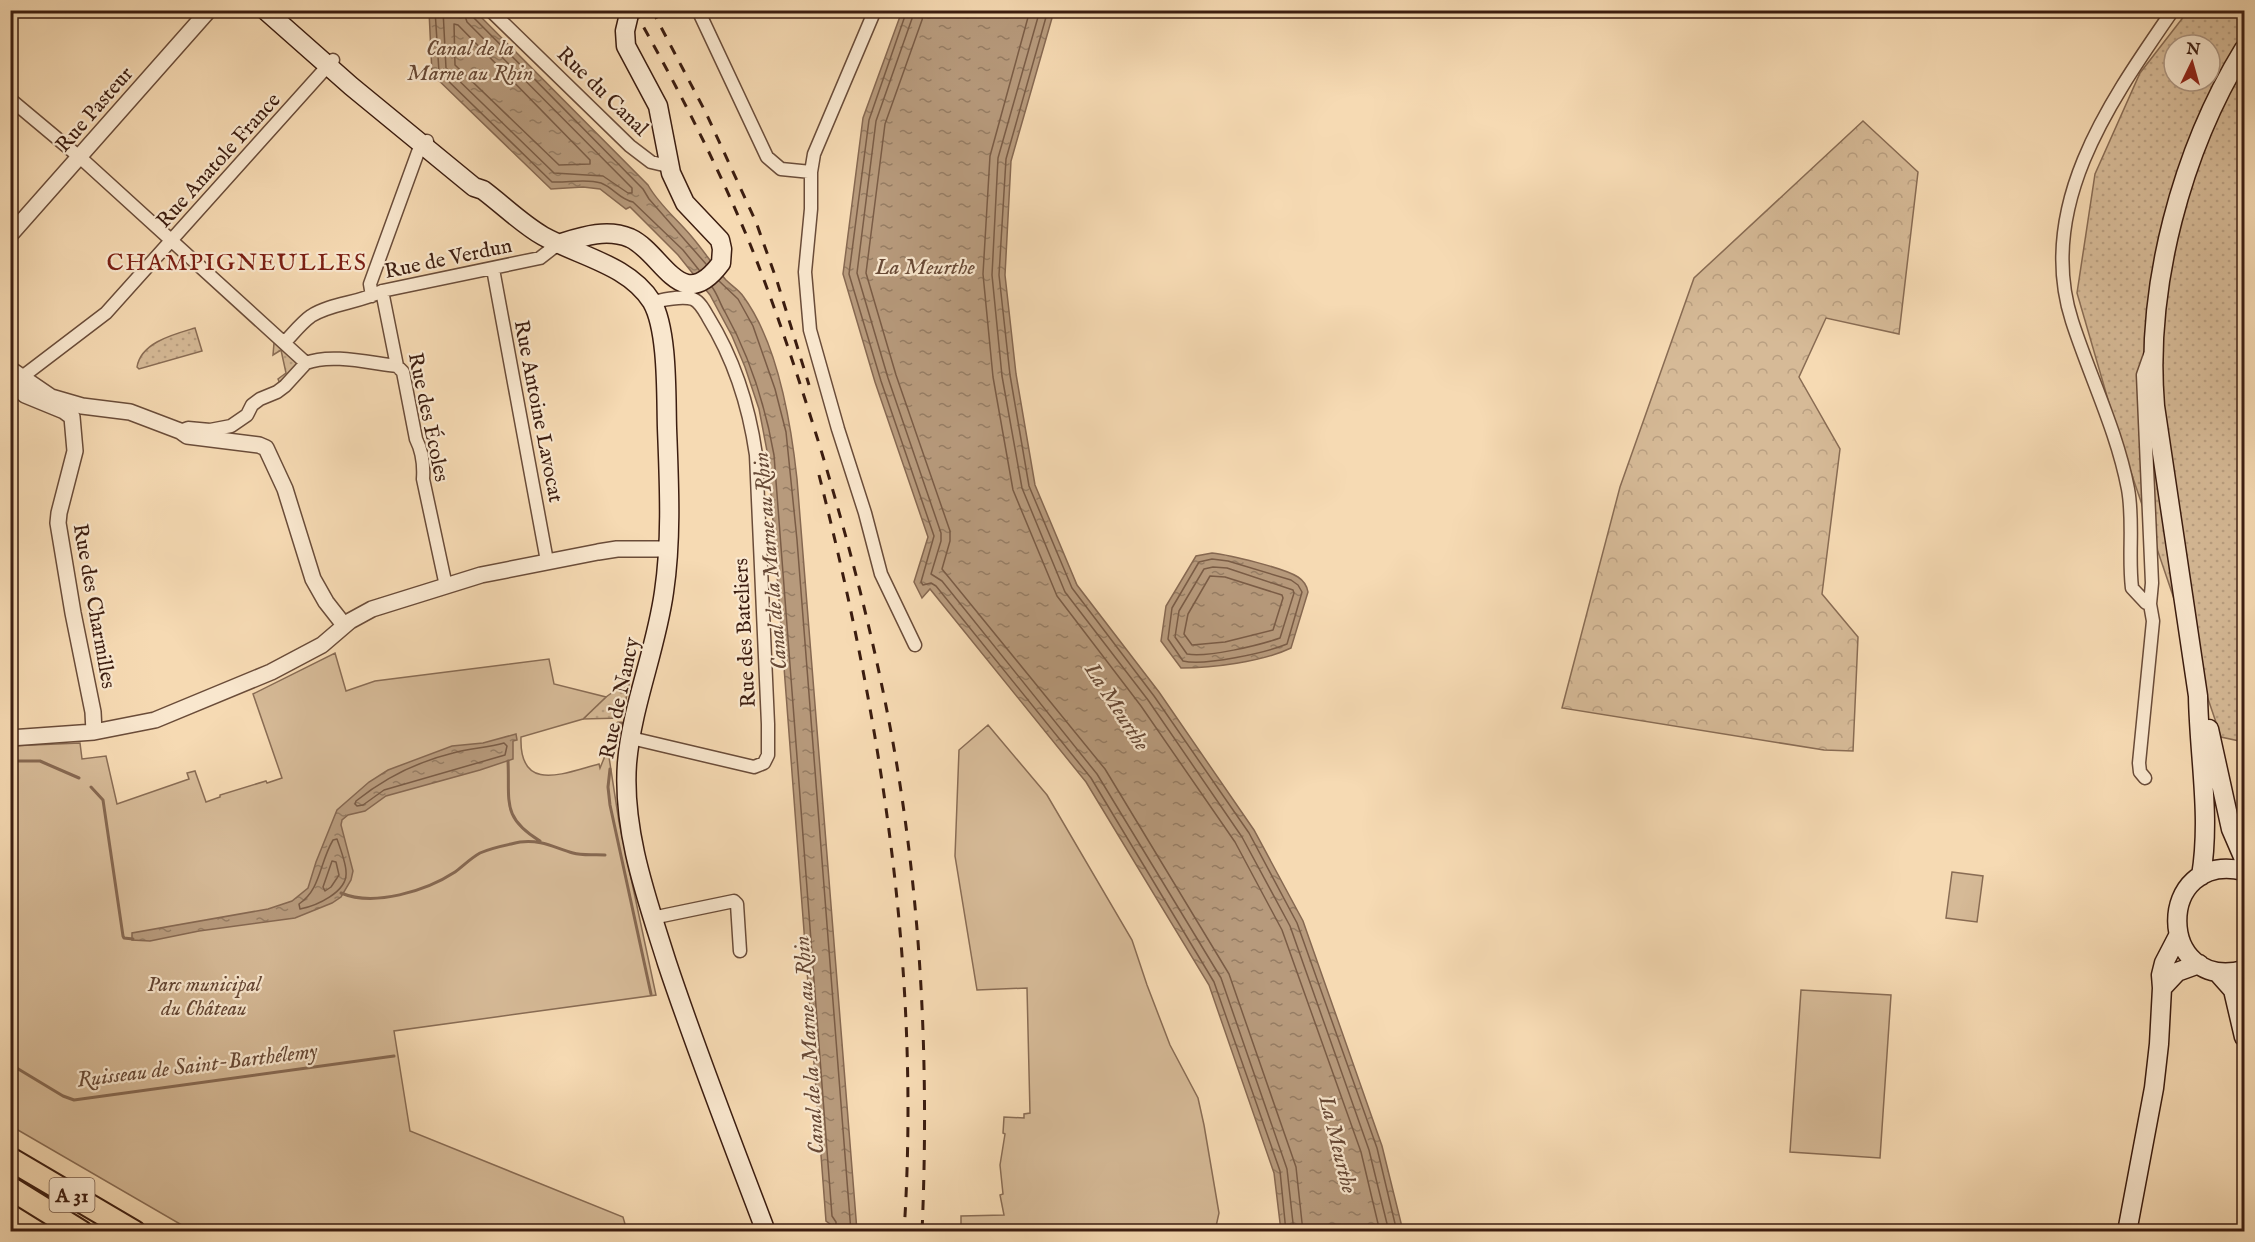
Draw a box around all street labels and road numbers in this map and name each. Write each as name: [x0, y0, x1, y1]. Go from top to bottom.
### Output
street label: Rue du Canal: [550, 41, 654, 143]
street label: Rue Pasteur: [51, 61, 140, 158]
street label: Rue Anatole France: [151, 87, 287, 234]
street label: Rue de Verdun: [382, 233, 515, 286]
street label: Rue Antoine Lavocat: [507, 318, 568, 505]
street label: Rue des Écoles: [401, 350, 455, 484]
street label: Rue des Charmilles: [66, 522, 121, 691]
street label: Rue des Bateliers: [728, 558, 763, 708]
street label: Rue de Nancy: [594, 634, 647, 762]
road number: A 31: [50, 1178, 94, 1212]

